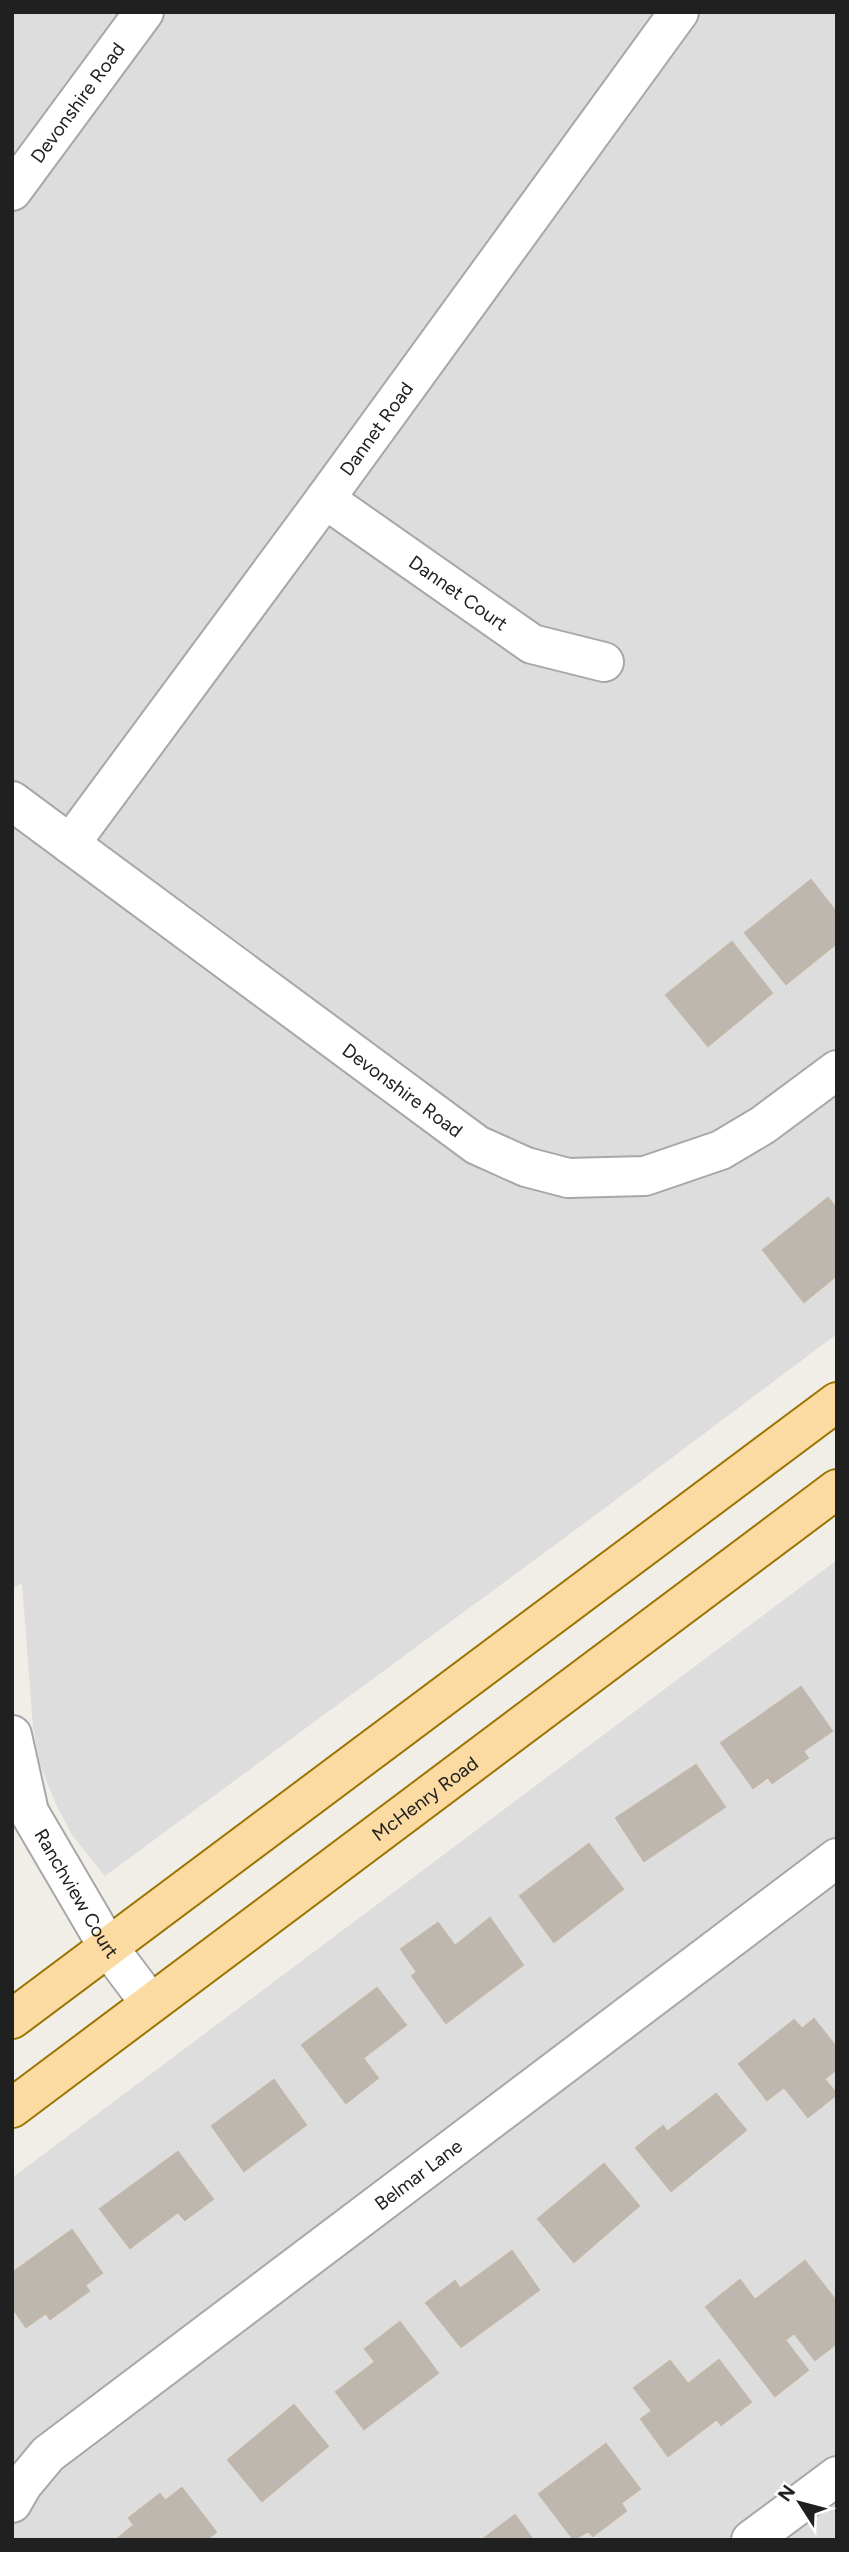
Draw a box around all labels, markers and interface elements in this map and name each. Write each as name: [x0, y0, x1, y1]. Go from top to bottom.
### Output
street label: Devonshire Road: [26, 38, 130, 167]
street label: Dannet Road: [335, 378, 418, 480]
street label: Dannet Court: [404, 550, 512, 635]
street label: Devonshire Road: [338, 1038, 467, 1142]
street label: McHenry Road: [368, 1752, 483, 1846]
street label: Ranchview Court: [29, 1825, 123, 1963]
street label: Belmar Lane: [370, 2134, 467, 2215]
north arrow: [765, 2468, 835, 2538]
text: N: [773, 2481, 800, 2506]

